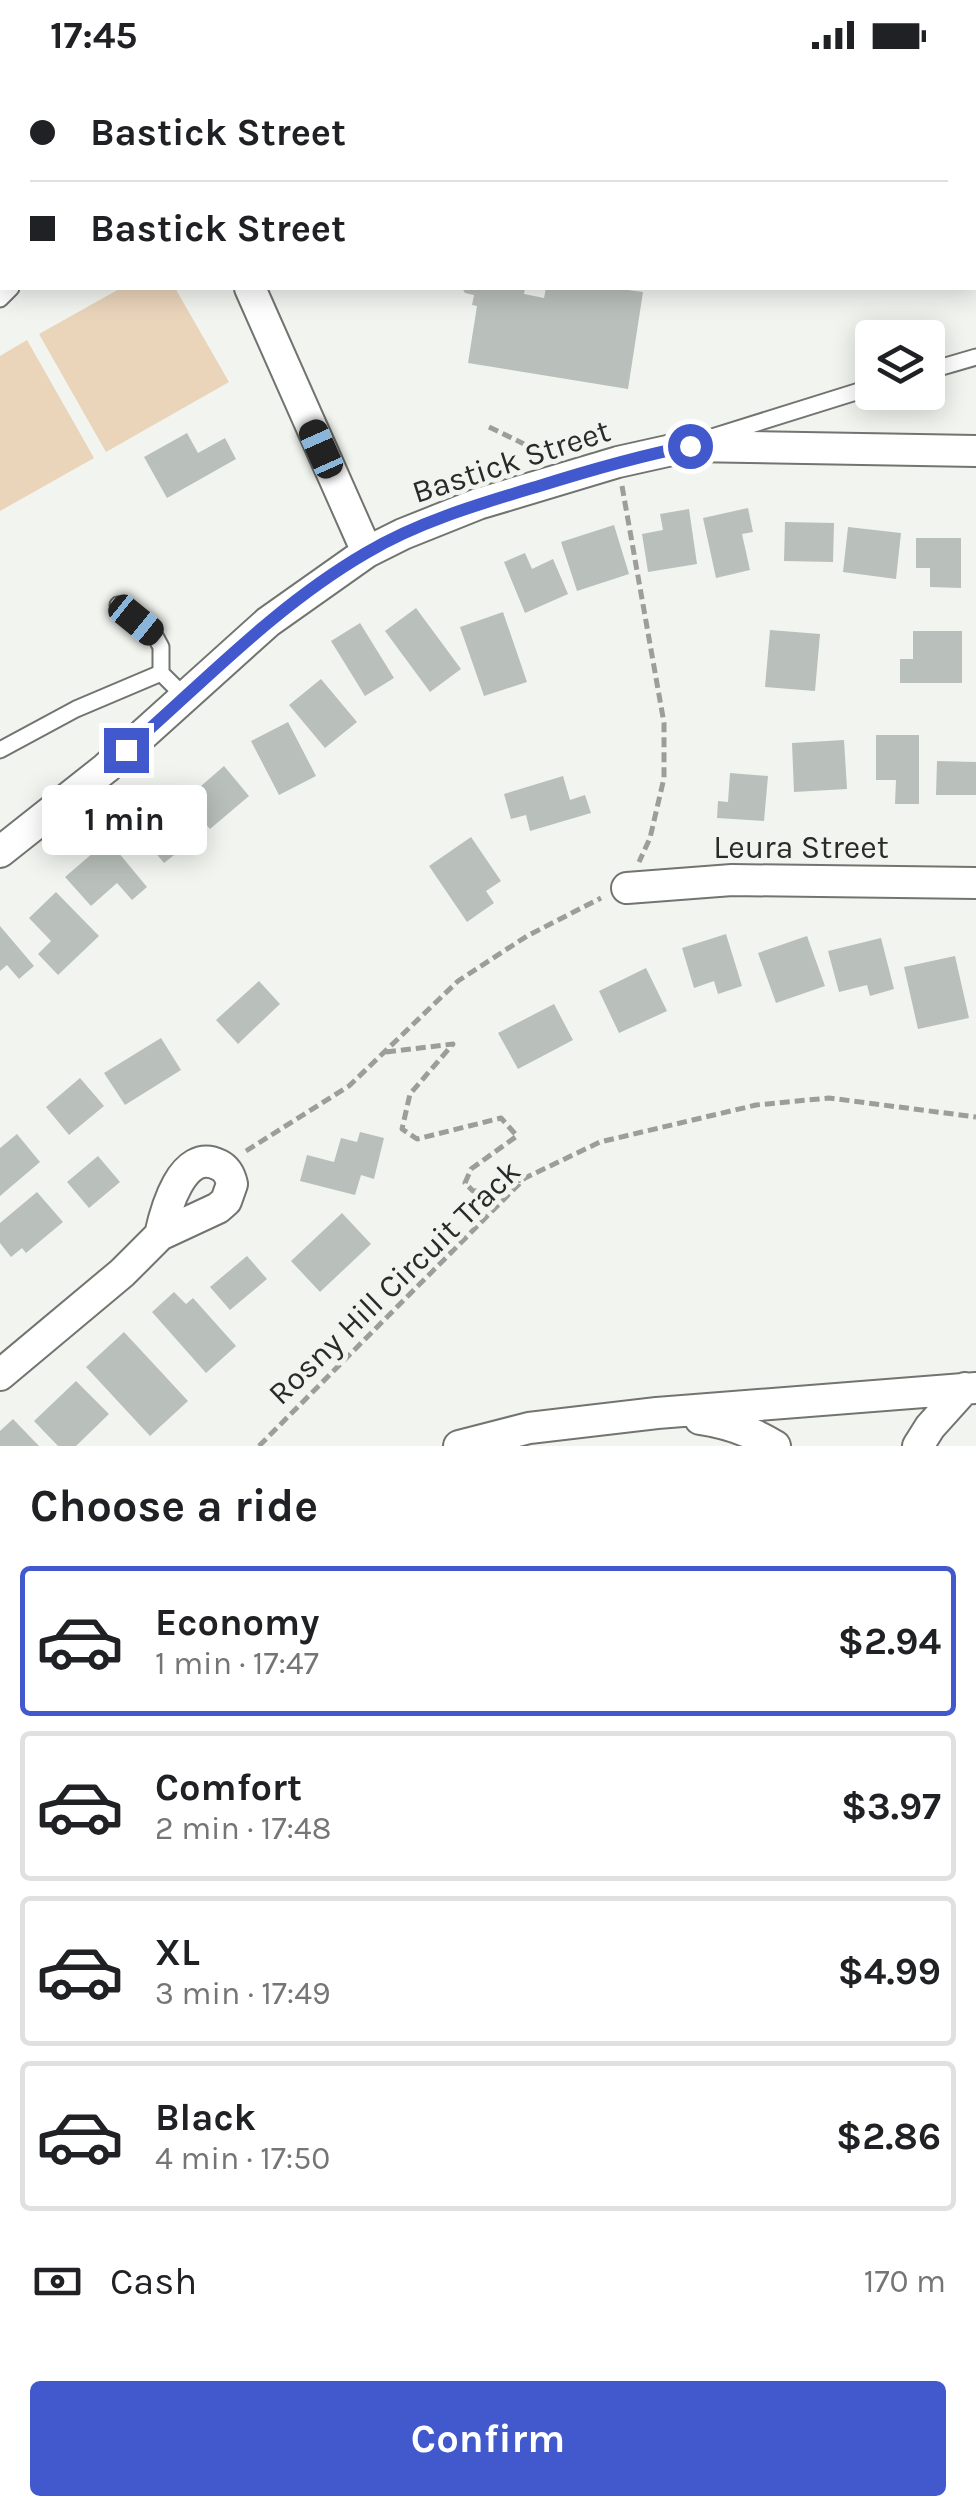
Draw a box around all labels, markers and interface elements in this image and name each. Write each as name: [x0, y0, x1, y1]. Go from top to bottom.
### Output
text: 17:45: [50, 13, 137, 58]
text: Bastick Street: [90, 110, 346, 155]
text: Bastick Street: [90, 206, 346, 251]
map controls: [855, 320, 945, 410]
button: layers: [855, 320, 945, 410]
street label: Bastick Street: [408, 412, 615, 511]
car: [295, 415, 347, 483]
route start: [668, 424, 713, 469]
car: [103, 589, 169, 651]
route end: [104, 728, 149, 773]
callout: 1 min: [44, 785, 208, 855]
text: 1 min: [84, 801, 165, 838]
street label: Leura Street: [713, 829, 889, 866]
street label: Rosny Hill Circuit Track: [261, 1153, 528, 1412]
text: Choose a ride: [30, 1480, 318, 1532]
icon: car: [35, 1596, 125, 1686]
text: Economy: [155, 1600, 319, 1645]
text: $2.94: [838, 1619, 941, 1664]
text: 1 min · 17:47: [155, 1645, 319, 1682]
icon: car: [35, 1761, 125, 1851]
text: Comfort: [155, 1765, 302, 1810]
text: $3.97: [841, 1784, 941, 1829]
text: 2 min · 17:48: [155, 1810, 331, 1847]
icon: car: [35, 1926, 125, 2016]
text: XL: [155, 1930, 200, 1975]
text: $4.99: [838, 1949, 941, 1994]
text: 3 min · 17:49: [155, 1975, 331, 2012]
icon: car: [35, 2091, 125, 2181]
text: Black: [155, 2095, 256, 2140]
text: $2.86: [836, 2114, 941, 2159]
text: 4 min · 17:50: [155, 2140, 330, 2177]
icon: cash: [30, 2254, 85, 2309]
text: Cash: [110, 2259, 197, 2304]
text: 170 m: [864, 2263, 946, 2300]
button: Confirm: [30, 2381, 946, 2496]

